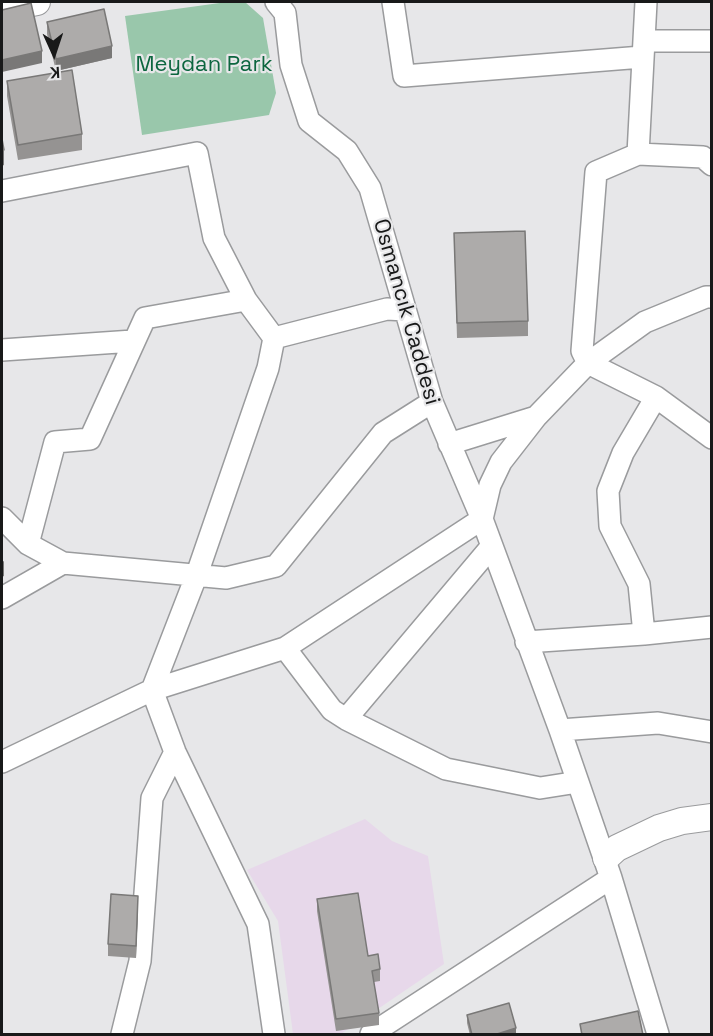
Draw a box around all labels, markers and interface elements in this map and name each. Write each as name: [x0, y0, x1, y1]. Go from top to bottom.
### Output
north arrow: [24, 24, 84, 84]
park label: Meydan Park: [135, 52, 273, 78]
text: K: [49, 62, 61, 83]
street label: Osmancık Caddesi: [367, 216, 445, 408]

